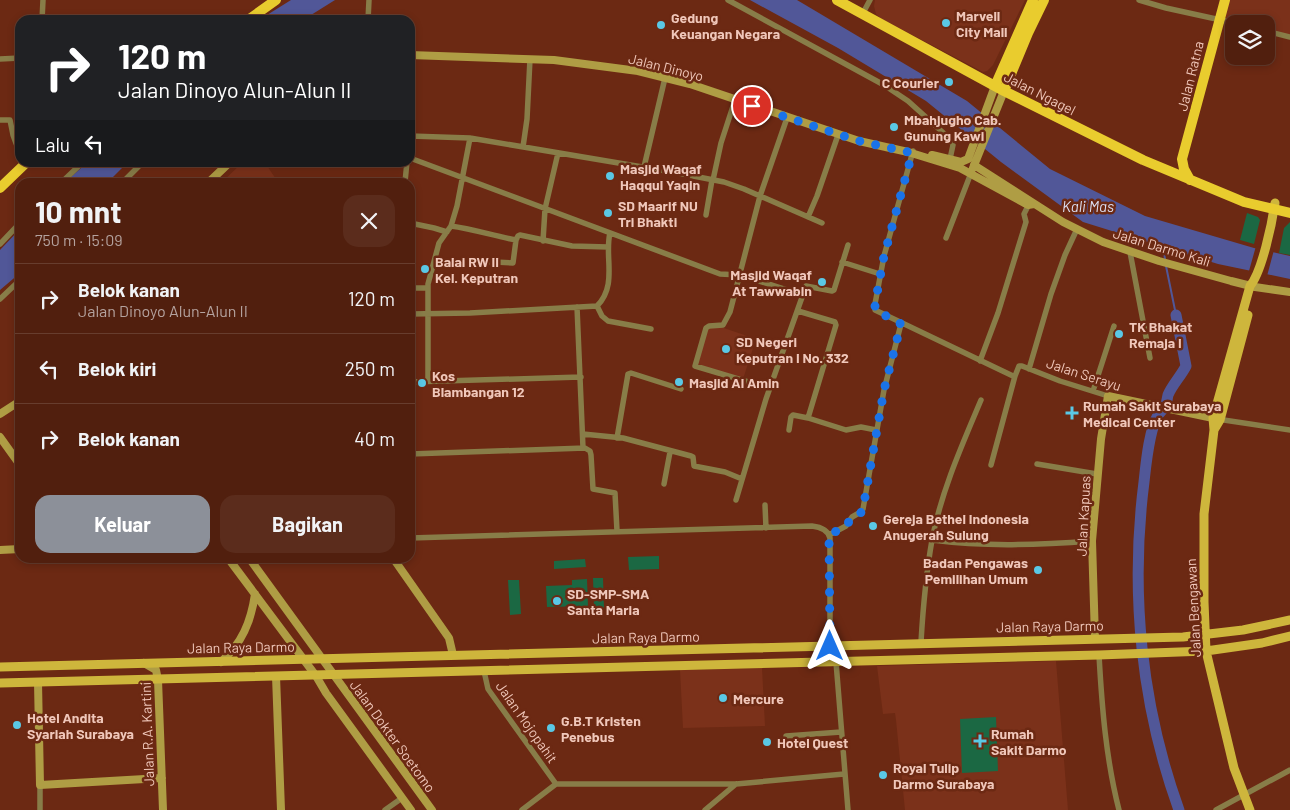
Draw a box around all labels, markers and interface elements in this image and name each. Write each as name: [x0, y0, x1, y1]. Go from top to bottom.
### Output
place label: Marvell City Mall: [956, 7, 1008, 40]
place label: Gedung Keuangan Negara: [671, 9, 780, 42]
map controls: [1225, 15, 1275, 65]
button: layers: [1225, 15, 1275, 65]
marker: Marvell City Mall: [940, 17, 952, 29]
marker: Gedung Keuangan Negara: [655, 19, 667, 31]
text: 120 m: [118, 34, 206, 76]
icon: right: [35, 35, 100, 100]
street label: Jalan Ratna: [1173, 39, 1207, 113]
street label: Jalan Dinoyo: [627, 49, 705, 85]
street label: Jalan Ngagel: [1001, 68, 1079, 118]
place label: C Courier: [882, 74, 940, 91]
text: Jalan Dinoyo Alun-Alun II: [118, 76, 352, 102]
marker: C Courier: [943, 76, 955, 88]
pin: [731, 85, 773, 127]
icon: arrive: [738, 92, 766, 120]
place label: Mbahjugho Cab. Gunung Kawi: [904, 111, 1002, 144]
marker: Mbahjugho Cab. Gunung Kawi: [888, 121, 900, 133]
icon: left: [80, 130, 108, 158]
text: Lalu: [35, 133, 70, 156]
place label: Masjid Waqaf Haqqul Yaqin: [620, 160, 702, 193]
marker: Masjid Waqaf Haqqul Yaqin: [604, 170, 616, 182]
text: 10 mnt: [35, 193, 122, 229]
button: close: [343, 195, 395, 247]
place label: SD Maarif NU Tri Bhakti: [618, 197, 698, 230]
water label: Kali Mas: [1062, 197, 1114, 215]
marker: SD Maarif NU Tri Bhakti: [602, 207, 614, 219]
street label: Jalan Darmo Kali: [1111, 224, 1213, 270]
text: 750 m · 15:09: [35, 230, 123, 249]
place label: Balai RW II Kel. Keputran: [435, 253, 518, 286]
marker: Balai RW II Kel. Keputran: [419, 263, 431, 275]
place label: Masjid Waqaf At Tawwabin: [730, 266, 812, 299]
marker: Masjid Waqaf At Tawwabin: [816, 276, 828, 288]
text: Belok kanan: [78, 278, 180, 301]
icon: right: [35, 285, 63, 313]
text: 120 m: [348, 287, 395, 310]
text: Jalan Dinoyo Alun-Alun II: [78, 301, 248, 320]
place label: TK Bhakat Remaja I: [1129, 318, 1192, 351]
marker: TK Bhakat Remaja I: [1113, 328, 1125, 340]
place label: SD Negeri Keputran I No. 332: [736, 333, 849, 366]
marker: SD Negeri Keputran I No. 332: [720, 343, 732, 355]
street label: Jalan Serayu: [1044, 354, 1124, 394]
icon: left: [35, 355, 63, 383]
text: Belok kiri: [78, 357, 156, 380]
text: 250 m: [345, 357, 395, 380]
place label: Kos Blambangan 12: [432, 367, 525, 400]
place label: Masjid Al Amin: [689, 374, 779, 391]
marker: Masjid Al Amin: [673, 376, 685, 388]
marker: Kos Blambangan 12: [416, 377, 428, 389]
place label: Rumah Sakit Surabaya Medical Center: [1083, 397, 1221, 430]
marker: Rumah Sakit Surabaya Medical Center: [1065, 406, 1079, 420]
icon: right: [35, 425, 63, 453]
text: Belok kanan: [78, 427, 180, 450]
text: 40 m: [354, 427, 395, 450]
street label: Jalan Kapuas: [1072, 475, 1094, 557]
button: Keluar: [35, 495, 210, 553]
button: Bagikan: [220, 495, 395, 553]
place label: Gereja Bethel Indonesia Anugerah Sulung: [883, 510, 1029, 543]
marker: Gereja Bethel Indonesia Anugerah Sulung: [867, 520, 879, 532]
place label: Badan Pengawas Pemilihan Umum: [923, 554, 1028, 587]
street label: Jalan Bengawan: [1182, 558, 1204, 658]
marker: Badan Pengawas Pemilihan Umum: [1032, 564, 1044, 576]
place label: SD-SMP-SMA Santa Maria: [567, 585, 650, 618]
marker: SD-SMP-SMA Santa Maria: [551, 595, 563, 607]
street label: Jalan Raya Darmo: [996, 617, 1104, 635]
position arrow: [803, 619, 855, 671]
street label: Jalan Raya Darmo: [592, 628, 700, 646]
street label: Jalan Raya Darmo: [187, 638, 295, 656]
street label: Jalan Dokter Soetomo: [347, 677, 439, 795]
street label: Jalan Mojopahit: [493, 678, 561, 766]
street label: Jalan R.A. Kartini: [137, 682, 157, 786]
place label: Mercure: [733, 690, 784, 707]
marker: Mercure: [717, 692, 729, 704]
place label: Hotel Andita Syariah Surabaya: [27, 709, 134, 742]
place label: G.B.T Kristen Penebus: [561, 712, 641, 745]
marker: Hotel Andita Syariah Surabaya: [11, 719, 23, 731]
marker: G.B.T Kristen Penebus: [545, 722, 557, 734]
place label: Rumah Sakit Darmo: [991, 725, 1067, 758]
place label: Hotel Quest: [777, 734, 848, 751]
marker: Rumah Sakit Darmo: [973, 734, 987, 748]
marker: Hotel Quest: [761, 736, 773, 748]
place label: Royal Tulip Darmo Surabaya: [893, 759, 994, 792]
marker: Royal Tulip Darmo Surabaya: [877, 769, 889, 781]

